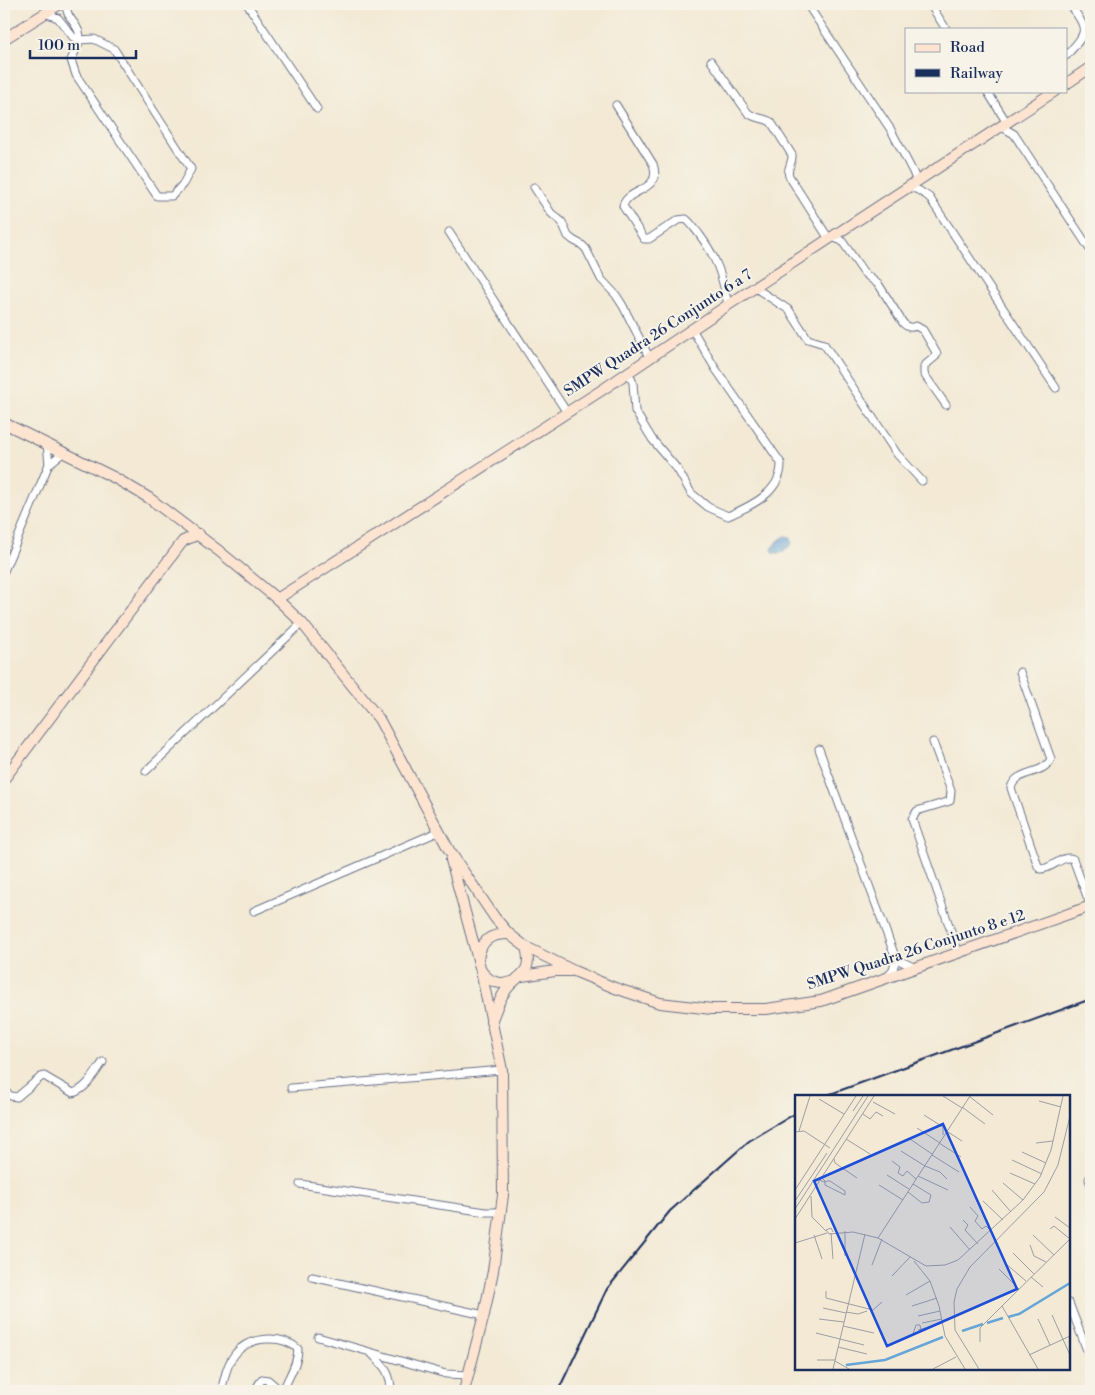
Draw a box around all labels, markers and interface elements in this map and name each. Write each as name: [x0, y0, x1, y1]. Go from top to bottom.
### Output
scale bar: [30, 28, 136, 60]
legend: [905, 28, 1068, 92]
text: 100 m: [38, 36, 80, 55]
text: Road: [950, 38, 985, 57]
text: Railway: [950, 64, 1004, 83]
street label: SMPW Quadra 26 Conjunto 6 a 7: [560, 265, 756, 401]
street label: SMPW Quadra 26 Conjunto 8 e 12: [805, 906, 1027, 994]
inset map: [795, 1095, 1070, 1370]

